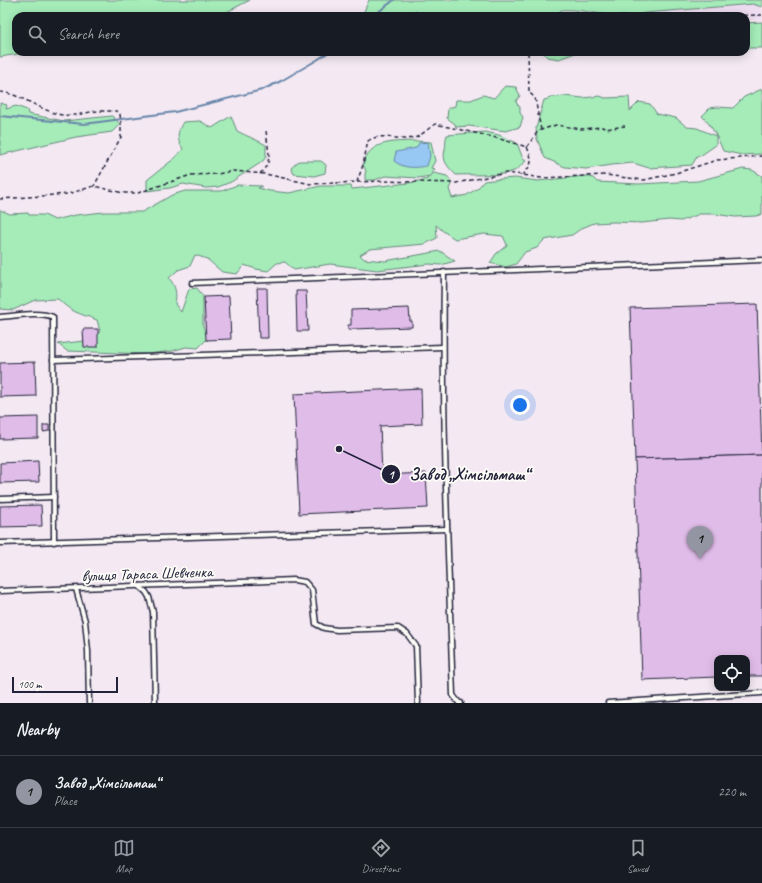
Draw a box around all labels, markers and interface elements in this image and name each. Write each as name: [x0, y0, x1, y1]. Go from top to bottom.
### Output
search box: [12, 12, 750, 56]
icon: search: [26, 23, 48, 45]
text: Search here: [58, 25, 119, 44]
your location: [510, 395, 530, 415]
callout: Завод „Хімсільмаш“: [381, 460, 537, 489]
text: Завод „Хімсільмаш“: [409, 464, 533, 485]
text: 1: [388, 467, 395, 483]
pin: 1: [687, 526, 713, 559]
street label: вулиця Тараса Шевченка: [81, 562, 214, 586]
map controls: [714, 655, 750, 691]
button: locate: [714, 655, 750, 691]
scale bar: [12, 675, 118, 694]
text: 100 m: [18, 677, 42, 691]
text: Nearby: [16, 719, 59, 740]
text: Завод „Хімсільмаш“: [54, 774, 160, 793]
text: 1: [26, 784, 32, 800]
text: 220 m: [718, 784, 746, 800]
text: Place: [54, 793, 77, 809]
tab: Map: [113, 837, 135, 875]
tab: Directions: [362, 837, 400, 875]
tab: Saved: [627, 837, 649, 875]

